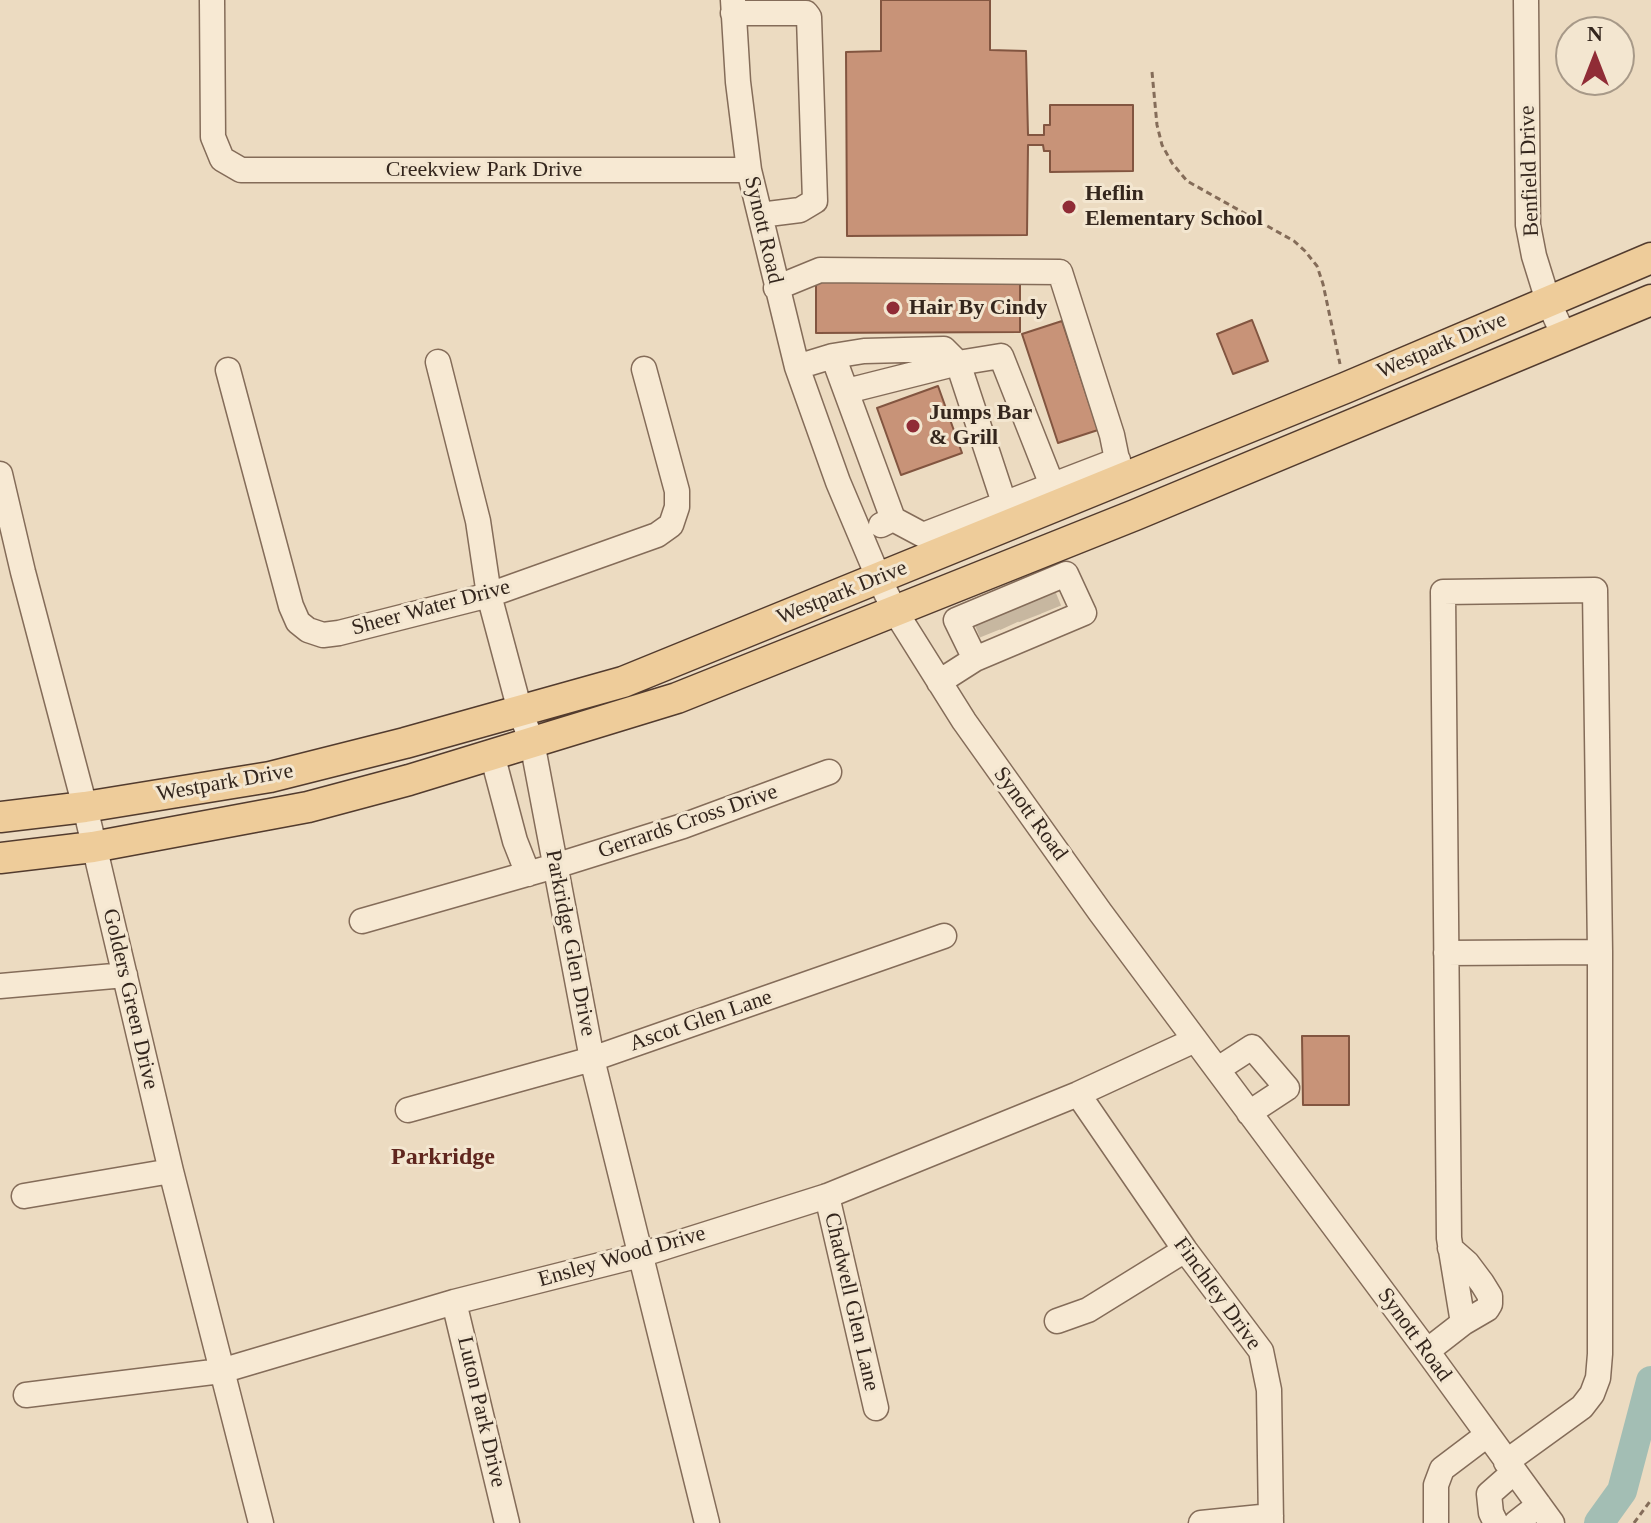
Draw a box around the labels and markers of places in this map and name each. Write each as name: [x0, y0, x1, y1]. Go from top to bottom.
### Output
place label: Heflin Elementary School: [1085, 181, 1263, 232]
marker: Heflin Elementary School: [1060, 198, 1078, 216]
place label: Hair By Cindy: [909, 295, 1047, 321]
marker: Hair By Cindy: [884, 299, 902, 317]
place label: Jumps Bar & Grill: [929, 400, 1032, 452]
marker: Jumps Bar & Grill: [904, 417, 922, 435]

